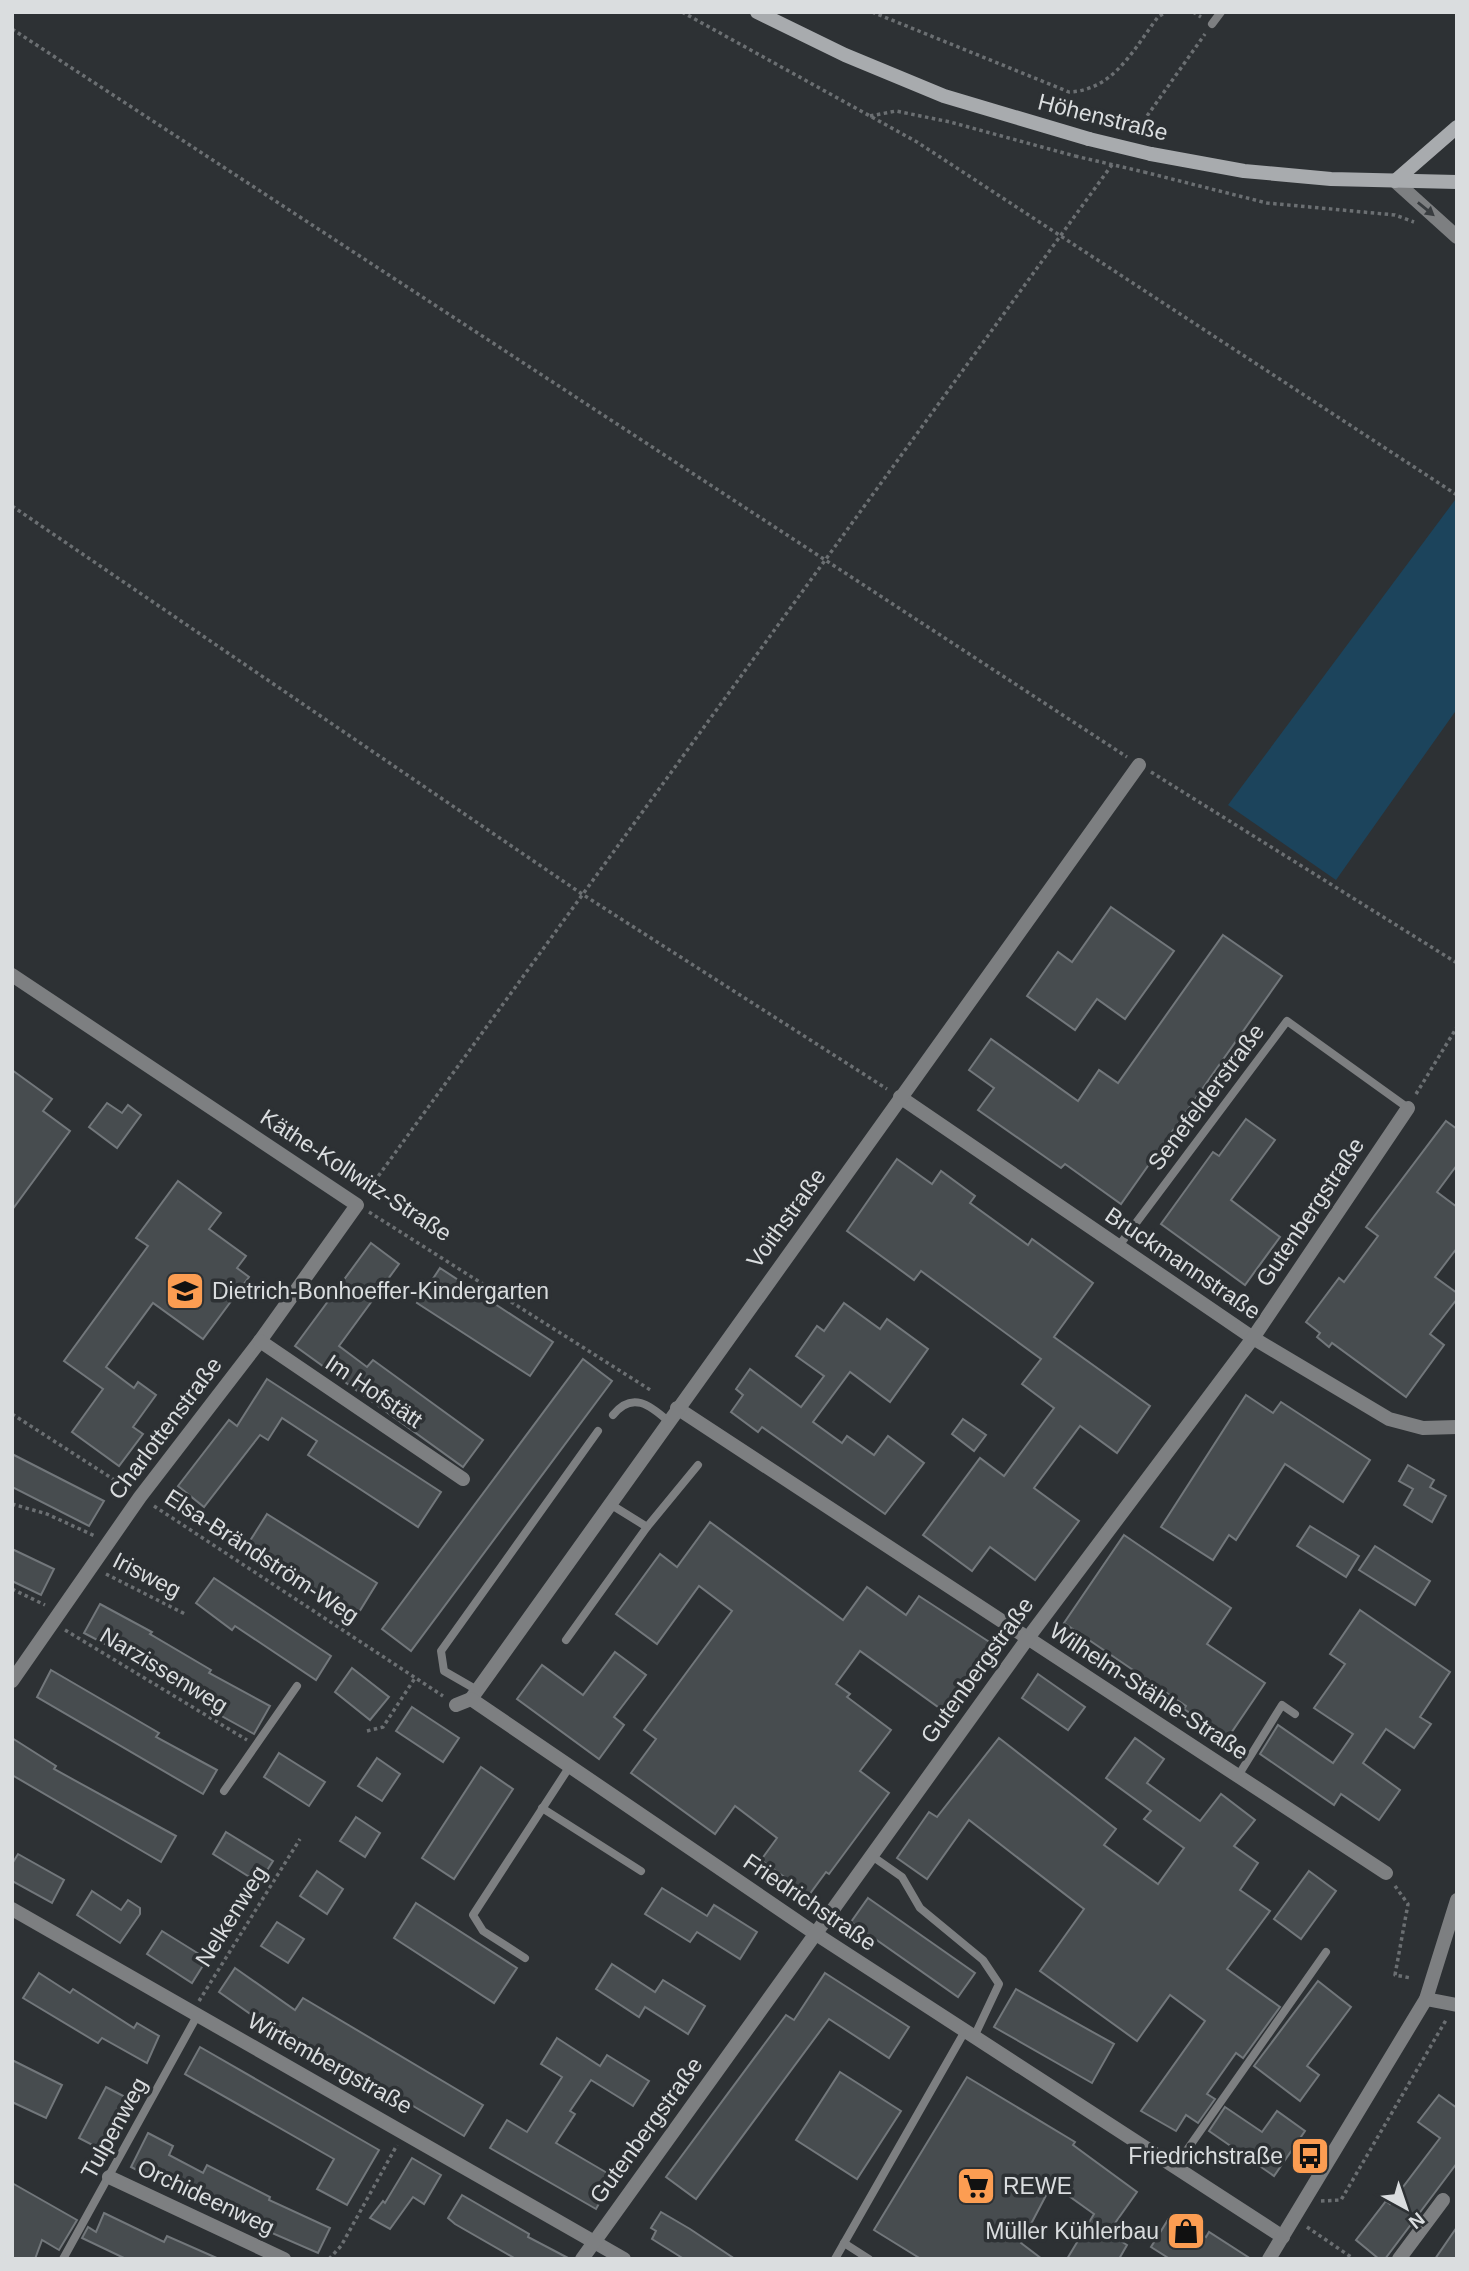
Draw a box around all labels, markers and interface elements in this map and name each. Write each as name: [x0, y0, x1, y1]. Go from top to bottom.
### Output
street label: Höhenstraße: [1035, 88, 1171, 146]
one-way arrow: [1416, 202, 1434, 217]
street label: Senefelderstraße: [1143, 1019, 1269, 1175]
street label: Käthe-Kollwitz-Straße: [256, 1104, 456, 1246]
street label: Gutenbergstraße: [1251, 1133, 1369, 1291]
street label: Voithstraße: [741, 1163, 831, 1273]
street label: Bruckmannstraße: [1100, 1201, 1266, 1325]
school or university icon: Dietrich-Bonhoeffer-Kindergarten: [164, 1270, 206, 1312]
place label: Dietrich-Bonhoeffer-Kindergarten: [212, 1278, 549, 1304]
street label: Im Hofstätt: [321, 1349, 428, 1433]
street label: Charlottenstraße: [103, 1352, 227, 1504]
street label: Elsa-Brändström-Weg: [160, 1484, 364, 1628]
street label: Irisweg: [109, 1547, 185, 1603]
street label: Gutenbergstraße: [915, 1592, 1039, 1748]
street label: Wilhelm-Stähle-Straße: [1045, 1617, 1253, 1765]
street label: Narzissenweg: [95, 1622, 233, 1718]
street label: Friedrichstraße: [739, 1848, 881, 1956]
street label: Nelkenweg: [190, 1861, 272, 1971]
street label: Wirtembergstraße: [243, 2007, 417, 2119]
street label: Gutenbergstraße: [584, 2052, 708, 2208]
street label: Tulpenweg: [76, 2073, 152, 2183]
bus stop icon: Friedrichstraße: [1289, 2135, 1331, 2177]
place label: Friedrichstraße: [1128, 2143, 1283, 2169]
street label: Orchideenweg: [133, 2154, 279, 2240]
supermarket icon: REWE: [955, 2165, 997, 2207]
place label: REWE: [1003, 2173, 1072, 2199]
north arrow: [1371, 2173, 1441, 2243]
text: N: [1405, 2208, 1429, 2233]
shop icon: Müller Kühlerbau: [1165, 2210, 1207, 2252]
place label: Müller Kühlerbau: [985, 2218, 1159, 2244]

